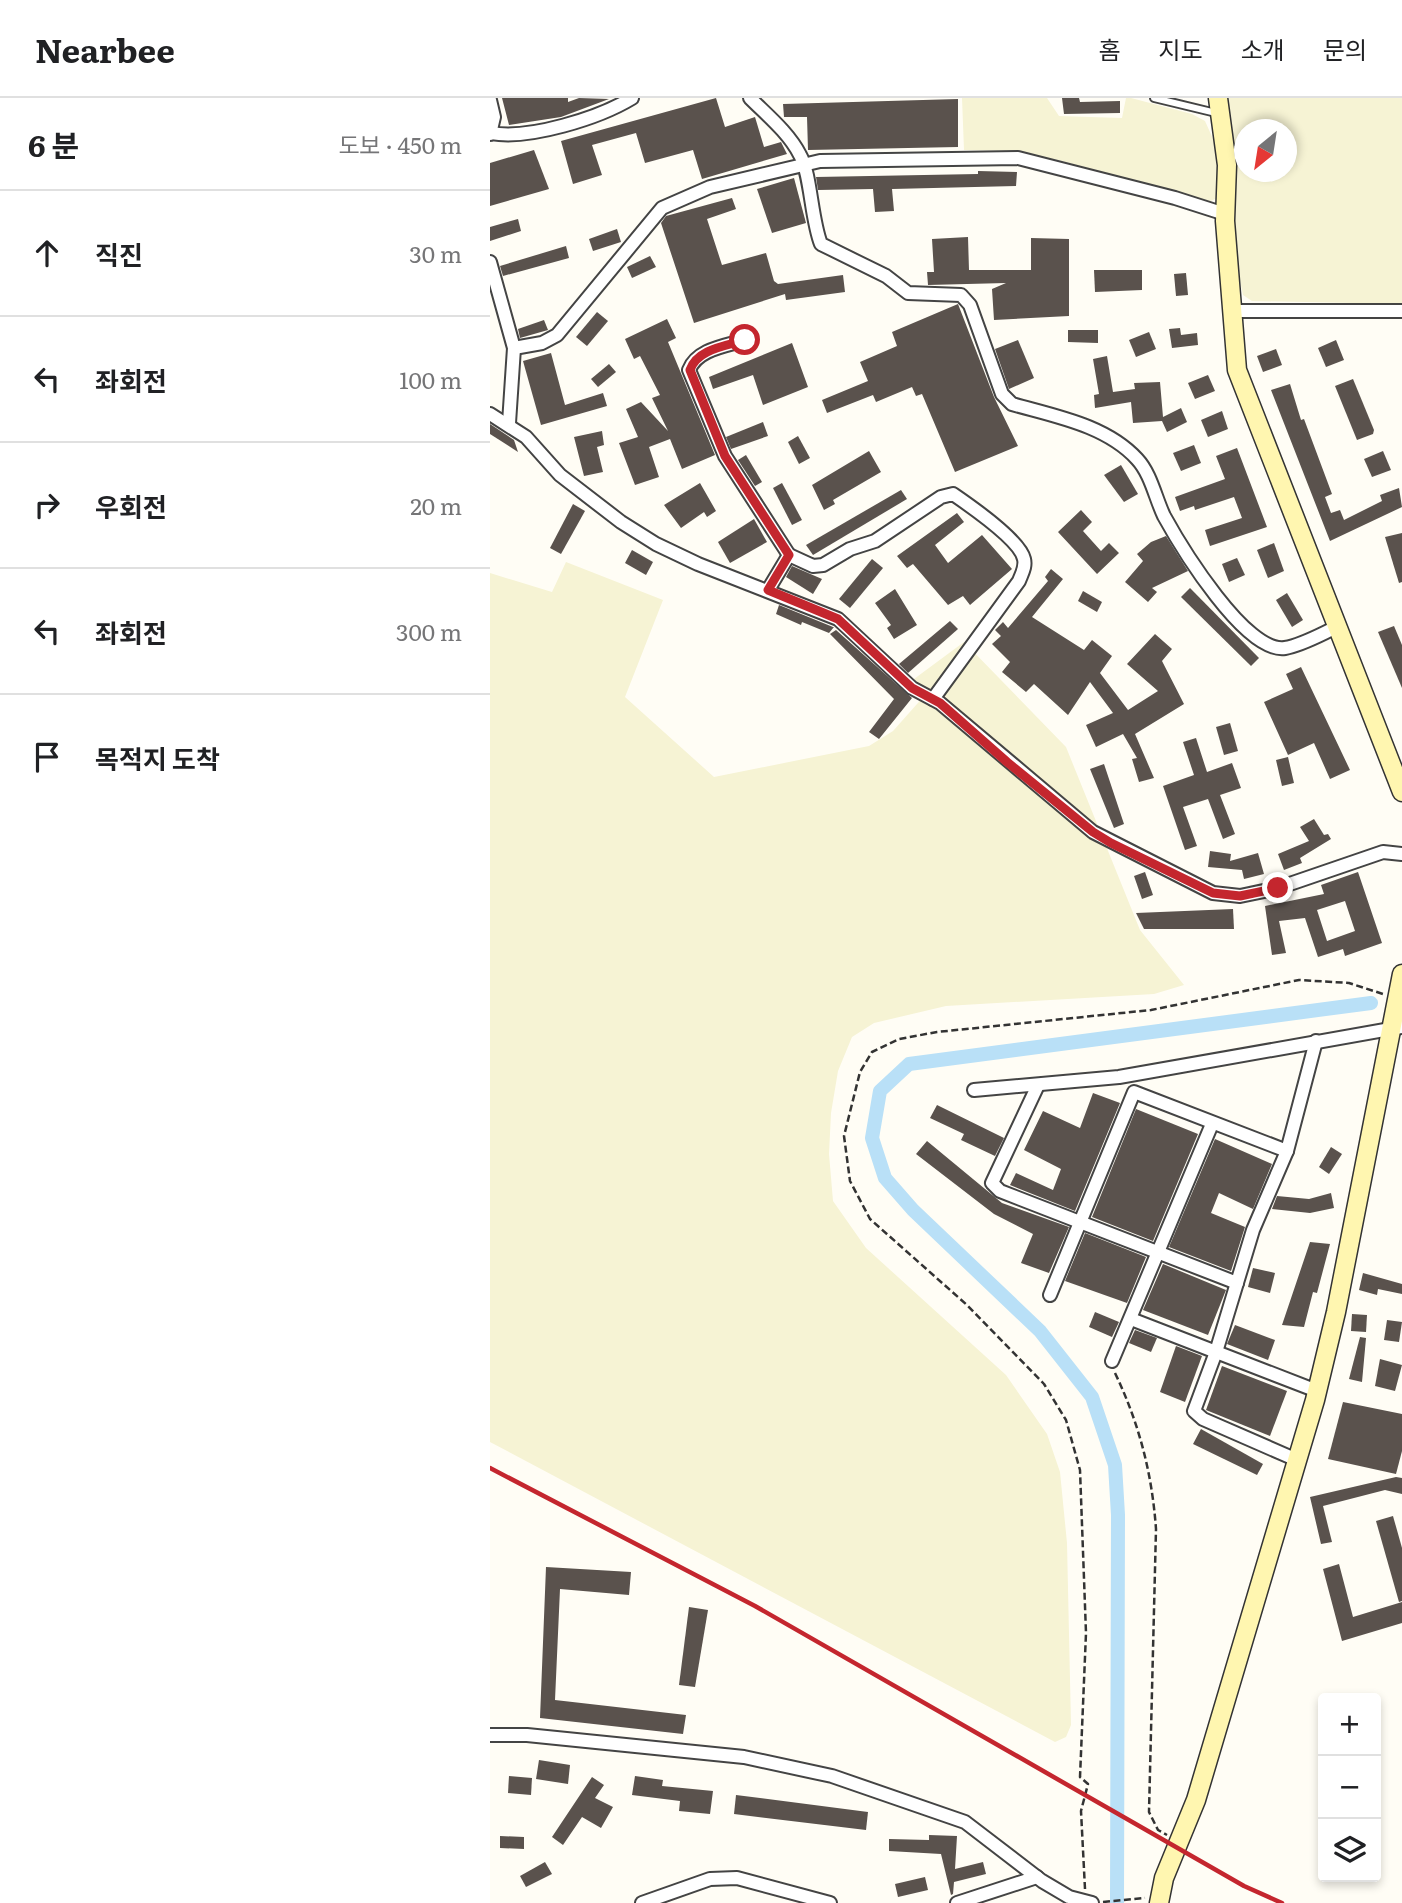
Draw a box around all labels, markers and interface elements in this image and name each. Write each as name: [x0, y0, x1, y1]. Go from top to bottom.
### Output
text: Nearbee: [35, 24, 175, 73]
text: 홈: [1098, 31, 1120, 66]
text: 지도: [1158, 31, 1203, 66]
text: 소개: [1241, 31, 1285, 66]
text: 문의: [1323, 31, 1367, 66]
north arrow: [1234, 119, 1297, 182]
text: 6 분: [28, 122, 79, 166]
text: 도보 · 450 m: [338, 127, 462, 161]
icon: ahead: [28, 234, 66, 272]
text: 직진: [95, 234, 143, 273]
text: 30 m: [409, 236, 462, 270]
route start: [729, 324, 760, 355]
icon: left: [28, 360, 66, 398]
text: 좌회전: [95, 360, 167, 399]
text: 100 m: [399, 362, 462, 396]
icon: right: [28, 486, 66, 524]
text: 우회전: [95, 486, 167, 525]
text: 20 m: [410, 488, 462, 522]
icon: left: [28, 612, 66, 650]
text: 좌회전: [95, 612, 167, 651]
text: 300 m: [396, 614, 462, 648]
icon: arrive: [28, 738, 66, 776]
text: 목적지 도착: [95, 738, 220, 777]
route end: [1262, 872, 1293, 903]
map controls: [1318, 1693, 1381, 1882]
button: +: [1318, 1693, 1381, 1756]
button: −: [1318, 1756, 1381, 1819]
button: layers: [1318, 1819, 1381, 1882]

